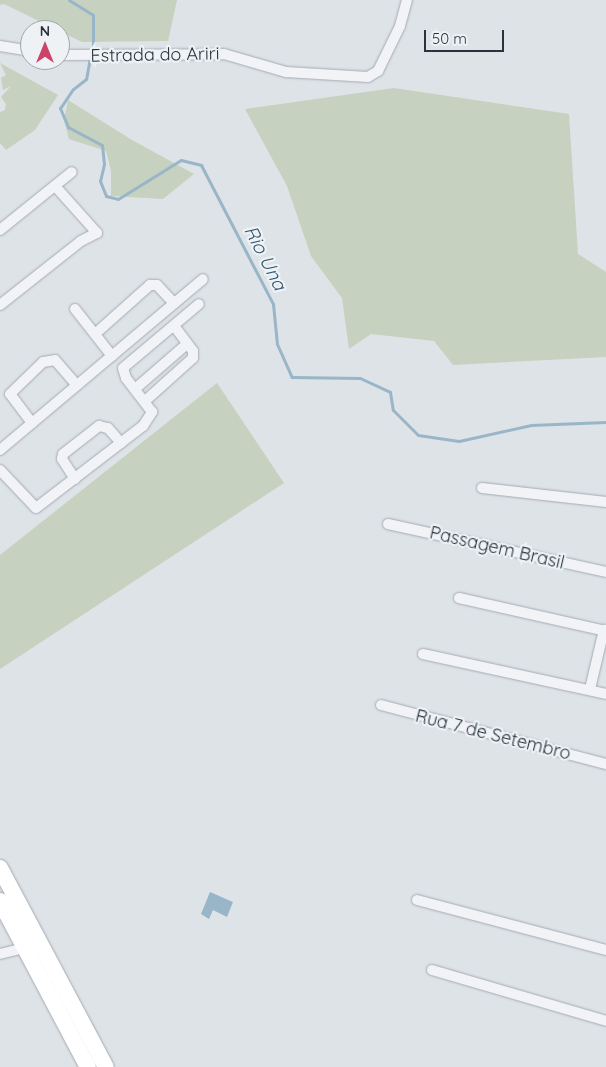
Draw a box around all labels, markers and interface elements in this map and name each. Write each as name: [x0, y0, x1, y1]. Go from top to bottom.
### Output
north arrow: [20, 20, 70, 70]
scale bar: [426, 20, 506, 52]
text: N: [40, 22, 50, 40]
text: 50 m: [432, 29, 467, 48]
street label: Estrada do Ariri: [90, 43, 220, 67]
water label: Rio Una: [239, 222, 291, 294]
street label: Passagem Brasil: [428, 522, 566, 574]
street label: Rua 7 de Setembro: [413, 705, 573, 765]

